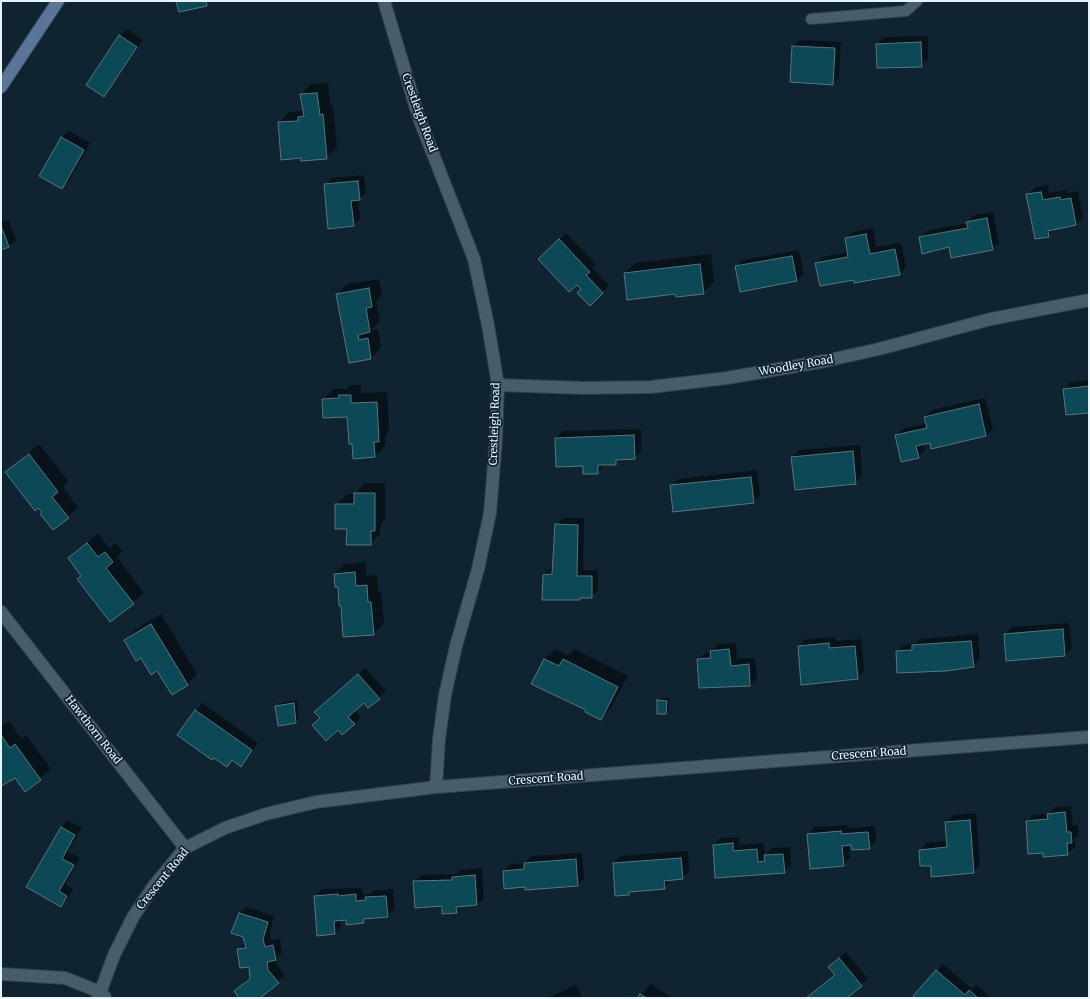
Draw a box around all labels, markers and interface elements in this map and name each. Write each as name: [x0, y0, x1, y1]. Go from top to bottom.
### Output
street label: Crestleigh Road: [399, 72, 439, 154]
street label: Woodley Road: [758, 353, 834, 379]
street label: Crestleigh Road: [487, 382, 503, 466]
street label: Hawthorn Road: [62, 693, 124, 767]
street label: Crescent Road: [831, 745, 907, 763]
street label: Crescent Road: [508, 770, 584, 788]
street label: Crescent Road: [134, 846, 192, 912]

